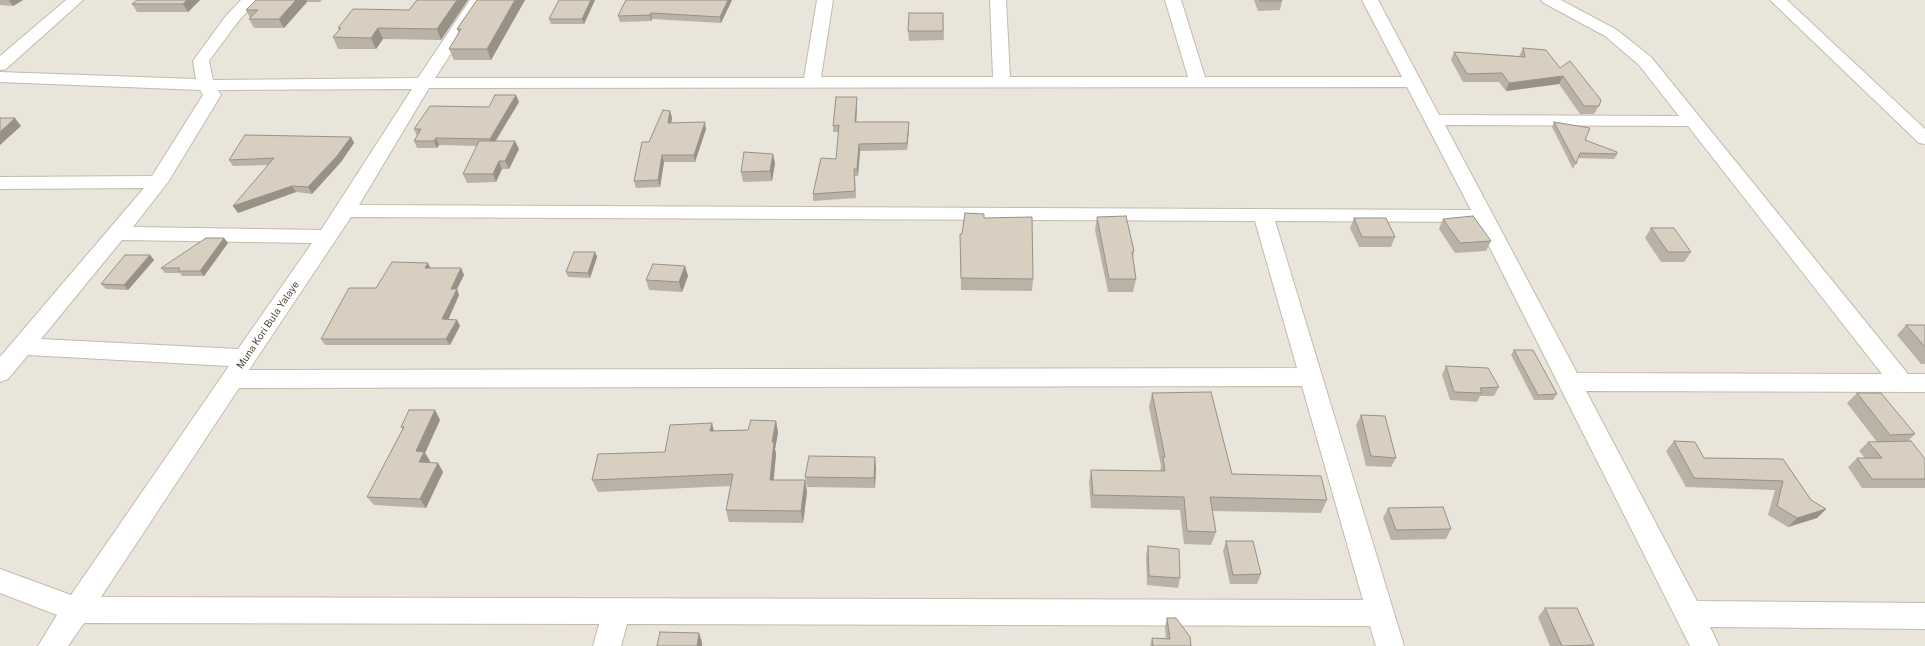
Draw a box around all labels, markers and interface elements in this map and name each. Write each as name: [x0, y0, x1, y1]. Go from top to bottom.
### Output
street label: Muna Kori Bula Yalaye: [234, 279, 302, 371]

